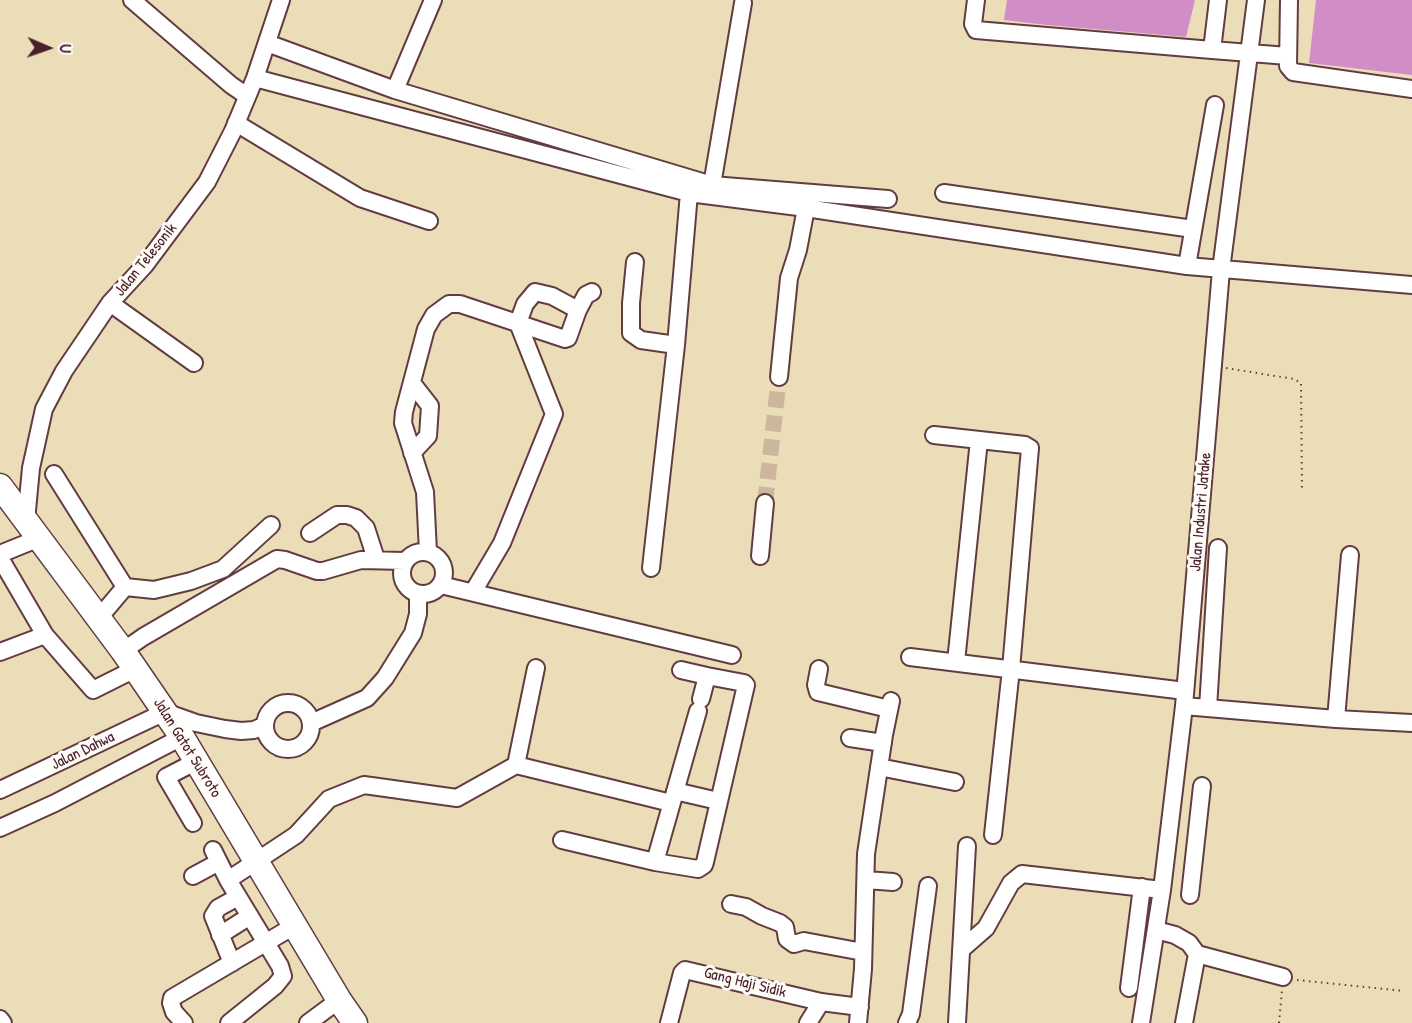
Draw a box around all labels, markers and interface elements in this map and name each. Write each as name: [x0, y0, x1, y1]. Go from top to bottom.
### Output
north arrow: [18, 18, 78, 78]
text: U: [55, 44, 77, 53]
street label: Jalan Telesonik: [111, 220, 181, 300]
street label: Jalan Industri Jatake: [1186, 452, 1216, 572]
street label: Jalan Gatot Subroto: [149, 695, 225, 801]
street label: Jalan Dahwa: [48, 727, 118, 775]
street label: Gang Haji Sidik: [702, 964, 788, 1002]

